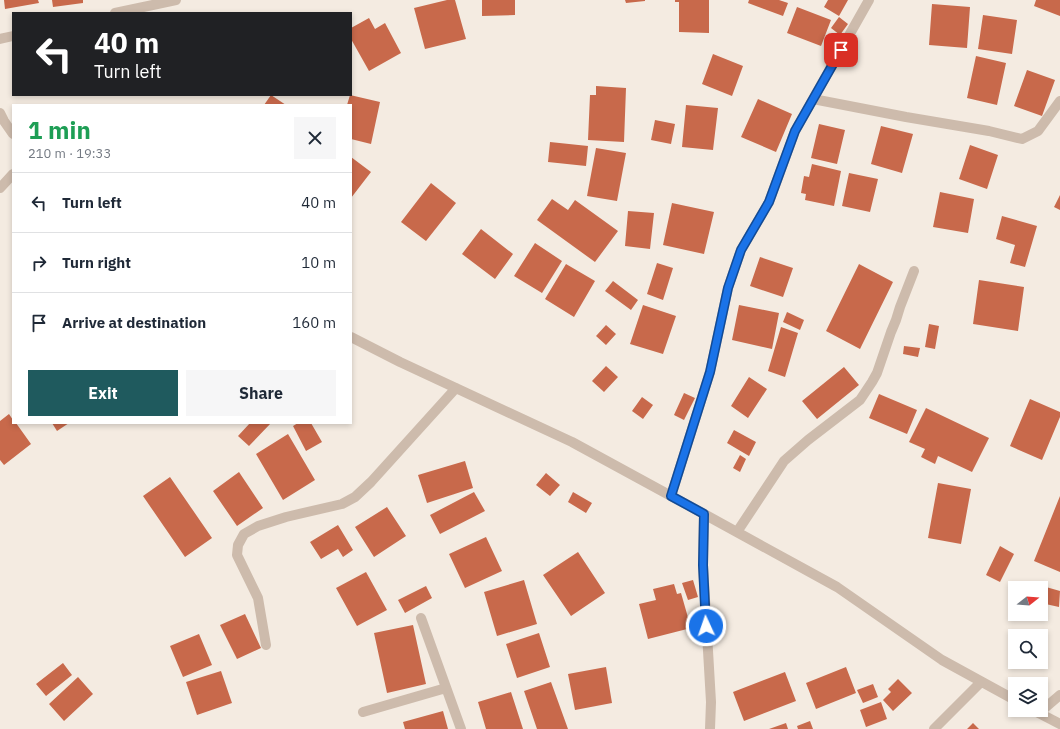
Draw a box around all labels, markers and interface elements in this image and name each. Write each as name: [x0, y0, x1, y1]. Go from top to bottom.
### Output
text: 40 m: [94, 24, 159, 61]
icon: left: [28, 28, 80, 80]
pin: [824, 33, 858, 67]
icon: arrive: [830, 39, 852, 61]
text: Turn left: [94, 60, 162, 83]
text: 1 min: [28, 114, 91, 146]
button: close: [294, 117, 336, 159]
text: 210 m · 19:33: [28, 145, 111, 162]
icon: left: [28, 192, 50, 214]
text: Turn left: [62, 193, 122, 212]
text: 40 m: [301, 193, 336, 212]
icon: right: [28, 252, 50, 274]
text: Turn right: [62, 253, 131, 272]
text: 10 m: [301, 253, 336, 272]
icon: arrive: [28, 312, 50, 334]
text: Arrive at destination: [62, 313, 206, 332]
text: 160 m: [292, 313, 336, 332]
button: Exit: [28, 370, 178, 416]
button: Share: [186, 370, 336, 416]
north arrow: [1008, 581, 1048, 621]
map controls: [1008, 581, 1048, 717]
position arrow: [685, 605, 727, 647]
button: search: [1008, 629, 1048, 669]
button: layers: [1008, 677, 1048, 717]

